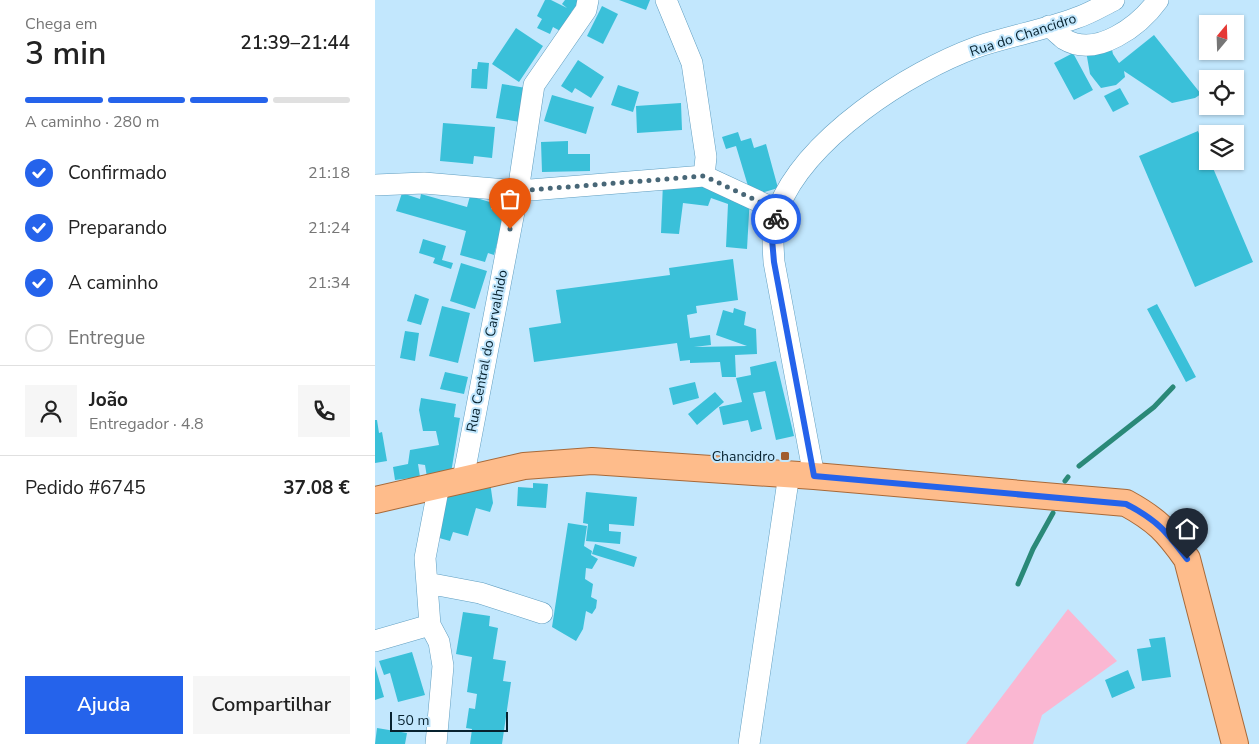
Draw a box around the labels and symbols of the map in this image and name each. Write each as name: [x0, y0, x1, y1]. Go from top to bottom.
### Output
street label: Rua do Chancidro: [967, 9, 1079, 61]
north arrow: [1199, 15, 1244, 60]
pin: [489, 178, 531, 229]
courier: [751, 194, 801, 244]
street label: Rua Central do Carvalhido: [462, 268, 512, 434]
place label: Chancidro: [712, 447, 775, 466]
marker: Chancidro: [779, 450, 791, 462]
pin: [1166, 508, 1208, 559]
scale bar: [390, 709, 507, 732]

